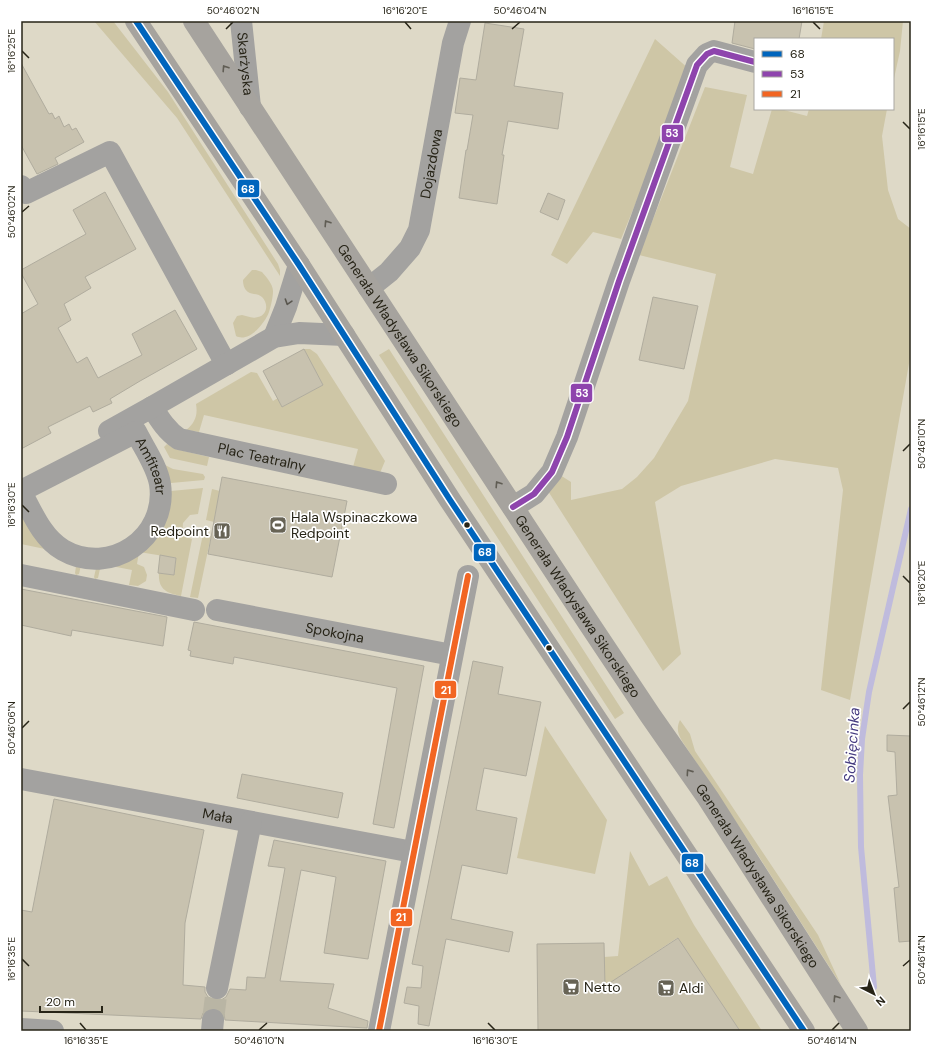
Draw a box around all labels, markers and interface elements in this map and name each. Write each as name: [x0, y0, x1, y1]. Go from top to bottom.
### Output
text: 50°46'02"N: [207, 4, 259, 17]
text: 16°16'20"E: [383, 4, 428, 17]
text: 50°46'04"N: [493, 4, 547, 17]
text: 16°16'15"E: [792, 4, 834, 17]
text: 16°16'25"E: [5, 29, 18, 73]
street label: Skarżyska: [233, 31, 258, 96]
legend: [754, 38, 894, 110]
text: 68: [790, 46, 805, 62]
one-way arrow: [222, 65, 230, 72]
text: 53: [790, 66, 804, 82]
text: 21: [790, 86, 801, 102]
text: 16°16'15"E: [915, 108, 928, 150]
line badge: 53: [661, 124, 684, 143]
text: 53: [665, 126, 679, 140]
street label: Dojazdowa: [416, 128, 446, 200]
line badge: 68: [237, 179, 260, 198]
text: 68: [241, 182, 255, 196]
text: 50°46'02"N: [5, 186, 18, 238]
one-way arrow: [324, 220, 332, 227]
street label: Generała Władysława Sikorskiego: [333, 240, 467, 431]
one-way arrow: [284, 298, 292, 305]
line badge: 53: [570, 383, 593, 403]
text: 53: [575, 386, 589, 400]
text: 50°46'10"N: [915, 419, 928, 469]
street label: Amfiteatr: [131, 434, 170, 495]
street label: Plac Teatralny: [216, 439, 308, 475]
text: 16°16'30"E: [5, 482, 18, 528]
one-way arrow: [495, 482, 502, 489]
place label: Hala Wspinaczkowa Redpoint: [291, 508, 417, 542]
street label: Generała Władysława Sikorskiego: [511, 511, 645, 701]
sports icon: Hala Wspinaczkowa Redpoint: [268, 515, 288, 535]
unlabelled marker: [462, 520, 472, 530]
restaurant icon: Redpoint: [212, 521, 232, 541]
place label: Redpoint: [150, 522, 209, 540]
line badge: 68: [473, 543, 496, 562]
text: 68: [478, 545, 492, 559]
text: 16°16'20"E: [915, 560, 928, 605]
street label: Spokojna: [304, 618, 366, 647]
unlabelled marker: [544, 643, 554, 653]
text: 50°46'12"N: [915, 677, 928, 727]
line badge: 21: [434, 680, 457, 699]
text: 21: [441, 683, 451, 697]
text: 50°46'06"N: [5, 701, 18, 755]
water label: Sobięcinka: [839, 707, 865, 783]
one-way arrow: [687, 769, 694, 776]
street label: Generała Władysława Sikorskiego: [692, 780, 823, 972]
street label: Mała: [201, 804, 234, 827]
line badge: 68: [681, 853, 704, 873]
text: 68: [685, 856, 699, 870]
line badge: 21: [390, 908, 413, 927]
text: 21: [396, 910, 406, 924]
text: 50°46'14"N: [915, 935, 928, 985]
text: 16°16'35"E: [5, 937, 18, 981]
north arrow: [854, 974, 894, 1014]
supermarket icon: Netto: [561, 977, 581, 997]
place label: Netto: [584, 978, 620, 996]
supermarket icon: Aldi: [656, 978, 676, 998]
place label: Aldi: [679, 979, 704, 997]
scale bar: [40, 988, 102, 1014]
text: 20 m: [46, 994, 75, 1010]
text: N: [873, 994, 888, 1009]
one-way arrow: [833, 995, 841, 1002]
text: 16°16'35"E: [64, 1034, 108, 1047]
text: 50°46'10"N: [234, 1034, 284, 1047]
text: 16°16'30"E: [472, 1034, 518, 1047]
text: 50°46'14"N: [807, 1034, 857, 1047]

